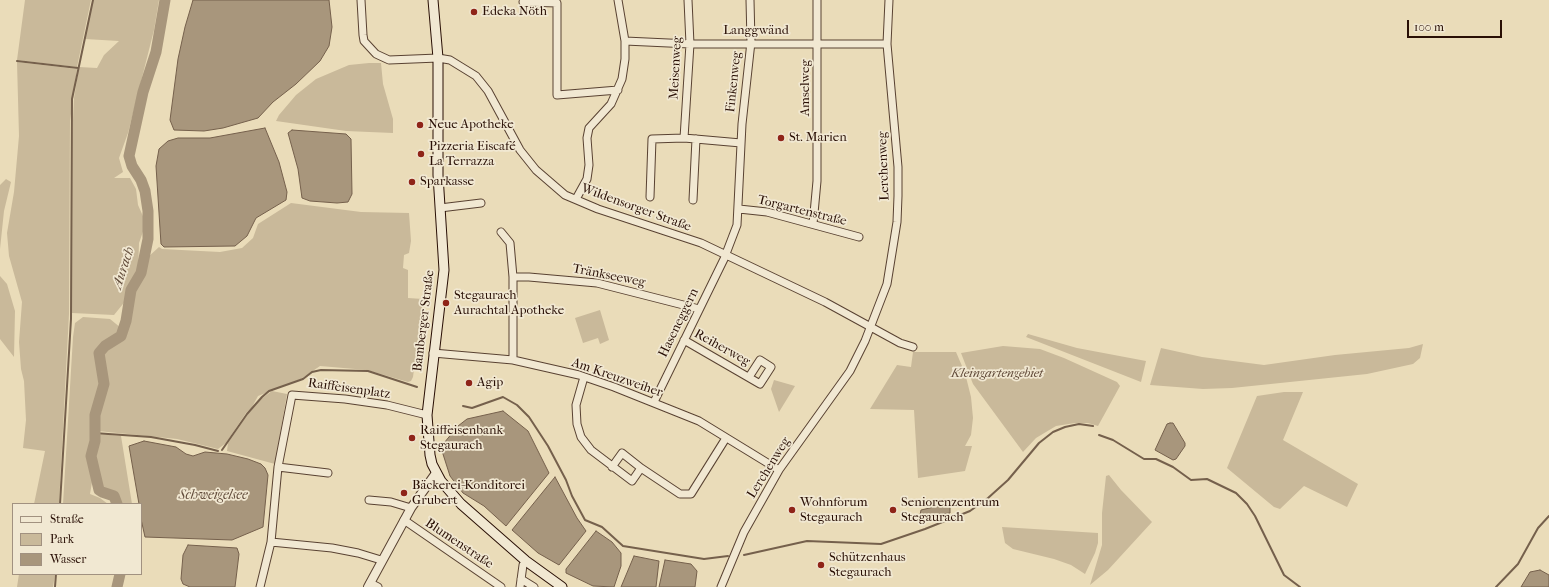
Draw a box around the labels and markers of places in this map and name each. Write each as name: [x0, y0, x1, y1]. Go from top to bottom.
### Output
place label: Edeka Nöth: [482, 4, 547, 20]
marker: Edeka Nöth: [469, 7, 479, 17]
place label: Neue Apotheke: [428, 117, 514, 133]
marker: Neue Apotheke: [415, 120, 425, 130]
place label: St. Marien: [789, 130, 847, 146]
marker: St. Marien: [776, 133, 786, 143]
place label: Pizzeria Eiscafé La Terrazza: [429, 139, 516, 170]
marker: Pizzeria Eiscafé La Terrazza: [416, 149, 426, 159]
place label: Sparkasse: [420, 174, 474, 190]
marker: Sparkasse: [407, 177, 417, 187]
place label: Stegaurach Aurachtal Apotheke: [454, 288, 564, 319]
marker: Stegaurach Aurachtal Apotheke: [441, 298, 451, 308]
place label: Agip: [477, 375, 503, 391]
marker: Agip: [464, 378, 474, 388]
place label: Raiffeisenbank Stegaurach: [420, 423, 503, 454]
marker: Raiffeisenbank Stegaurach: [407, 433, 417, 443]
place label: Bäckerei-Konditorei Grubert: [412, 478, 525, 509]
marker: Bäckerei-Konditorei Grubert: [399, 488, 409, 498]
place label: Wohnforum Stegaurach: [800, 495, 868, 526]
place label: Seniorenzentrum Stegaurach: [901, 495, 999, 526]
marker: Wohnforum Stegaurach: [787, 505, 797, 515]
marker: Seniorenzentrum Stegaurach: [888, 505, 898, 515]
place label: Schützenhaus Stegaurach: [829, 550, 906, 581]
marker: Schützenhaus Stegaurach: [816, 560, 826, 570]

